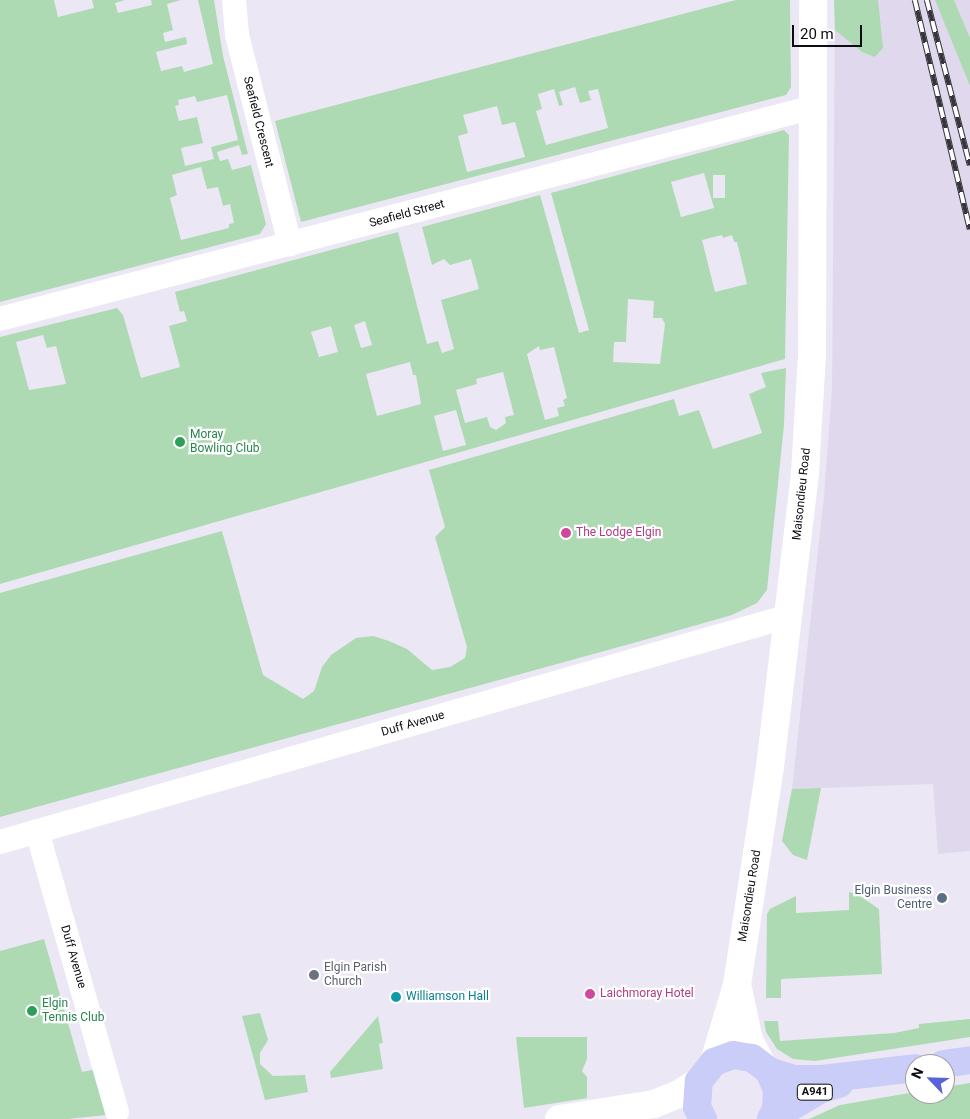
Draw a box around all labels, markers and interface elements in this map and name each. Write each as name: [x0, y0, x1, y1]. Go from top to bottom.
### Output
scale bar: [795, 15, 865, 47]
text: 20 m: [800, 25, 834, 43]
street label: Seafield Crescent: [240, 75, 276, 169]
street label: Seafield Street: [368, 197, 446, 231]
place label: Moray Bowling Club: [190, 428, 260, 456]
marker: Moray Bowling Club: [174, 436, 186, 448]
street label: Maisondieu Road: [790, 447, 814, 541]
place label: The Lodge Elgin: [576, 526, 661, 540]
marker: The Lodge Elgin: [560, 527, 572, 539]
street label: Duff Avenue: [380, 708, 446, 740]
street label: Maisondieu Road: [736, 849, 764, 943]
place label: Elgin Business Centre: [854, 884, 932, 912]
marker: Elgin Business Centre: [936, 892, 948, 904]
street label: Duff Avenue: [57, 924, 89, 990]
place label: Elgin Parish Church: [324, 961, 387, 989]
marker: Elgin Parish Church: [308, 969, 320, 981]
place label: Laichmoray Hotel: [600, 987, 694, 1001]
marker: Laichmoray Hotel: [584, 988, 596, 1000]
place label: Williamson Hall: [406, 990, 489, 1004]
marker: Williamson Hall: [390, 991, 402, 1003]
place label: Elgin Tennis Club: [42, 997, 104, 1025]
marker: Elgin Tennis Club: [26, 1005, 38, 1017]
north arrow: [905, 1054, 955, 1104]
text: N: [908, 1066, 927, 1081]
road number: A941: [796, 1084, 834, 1100]

